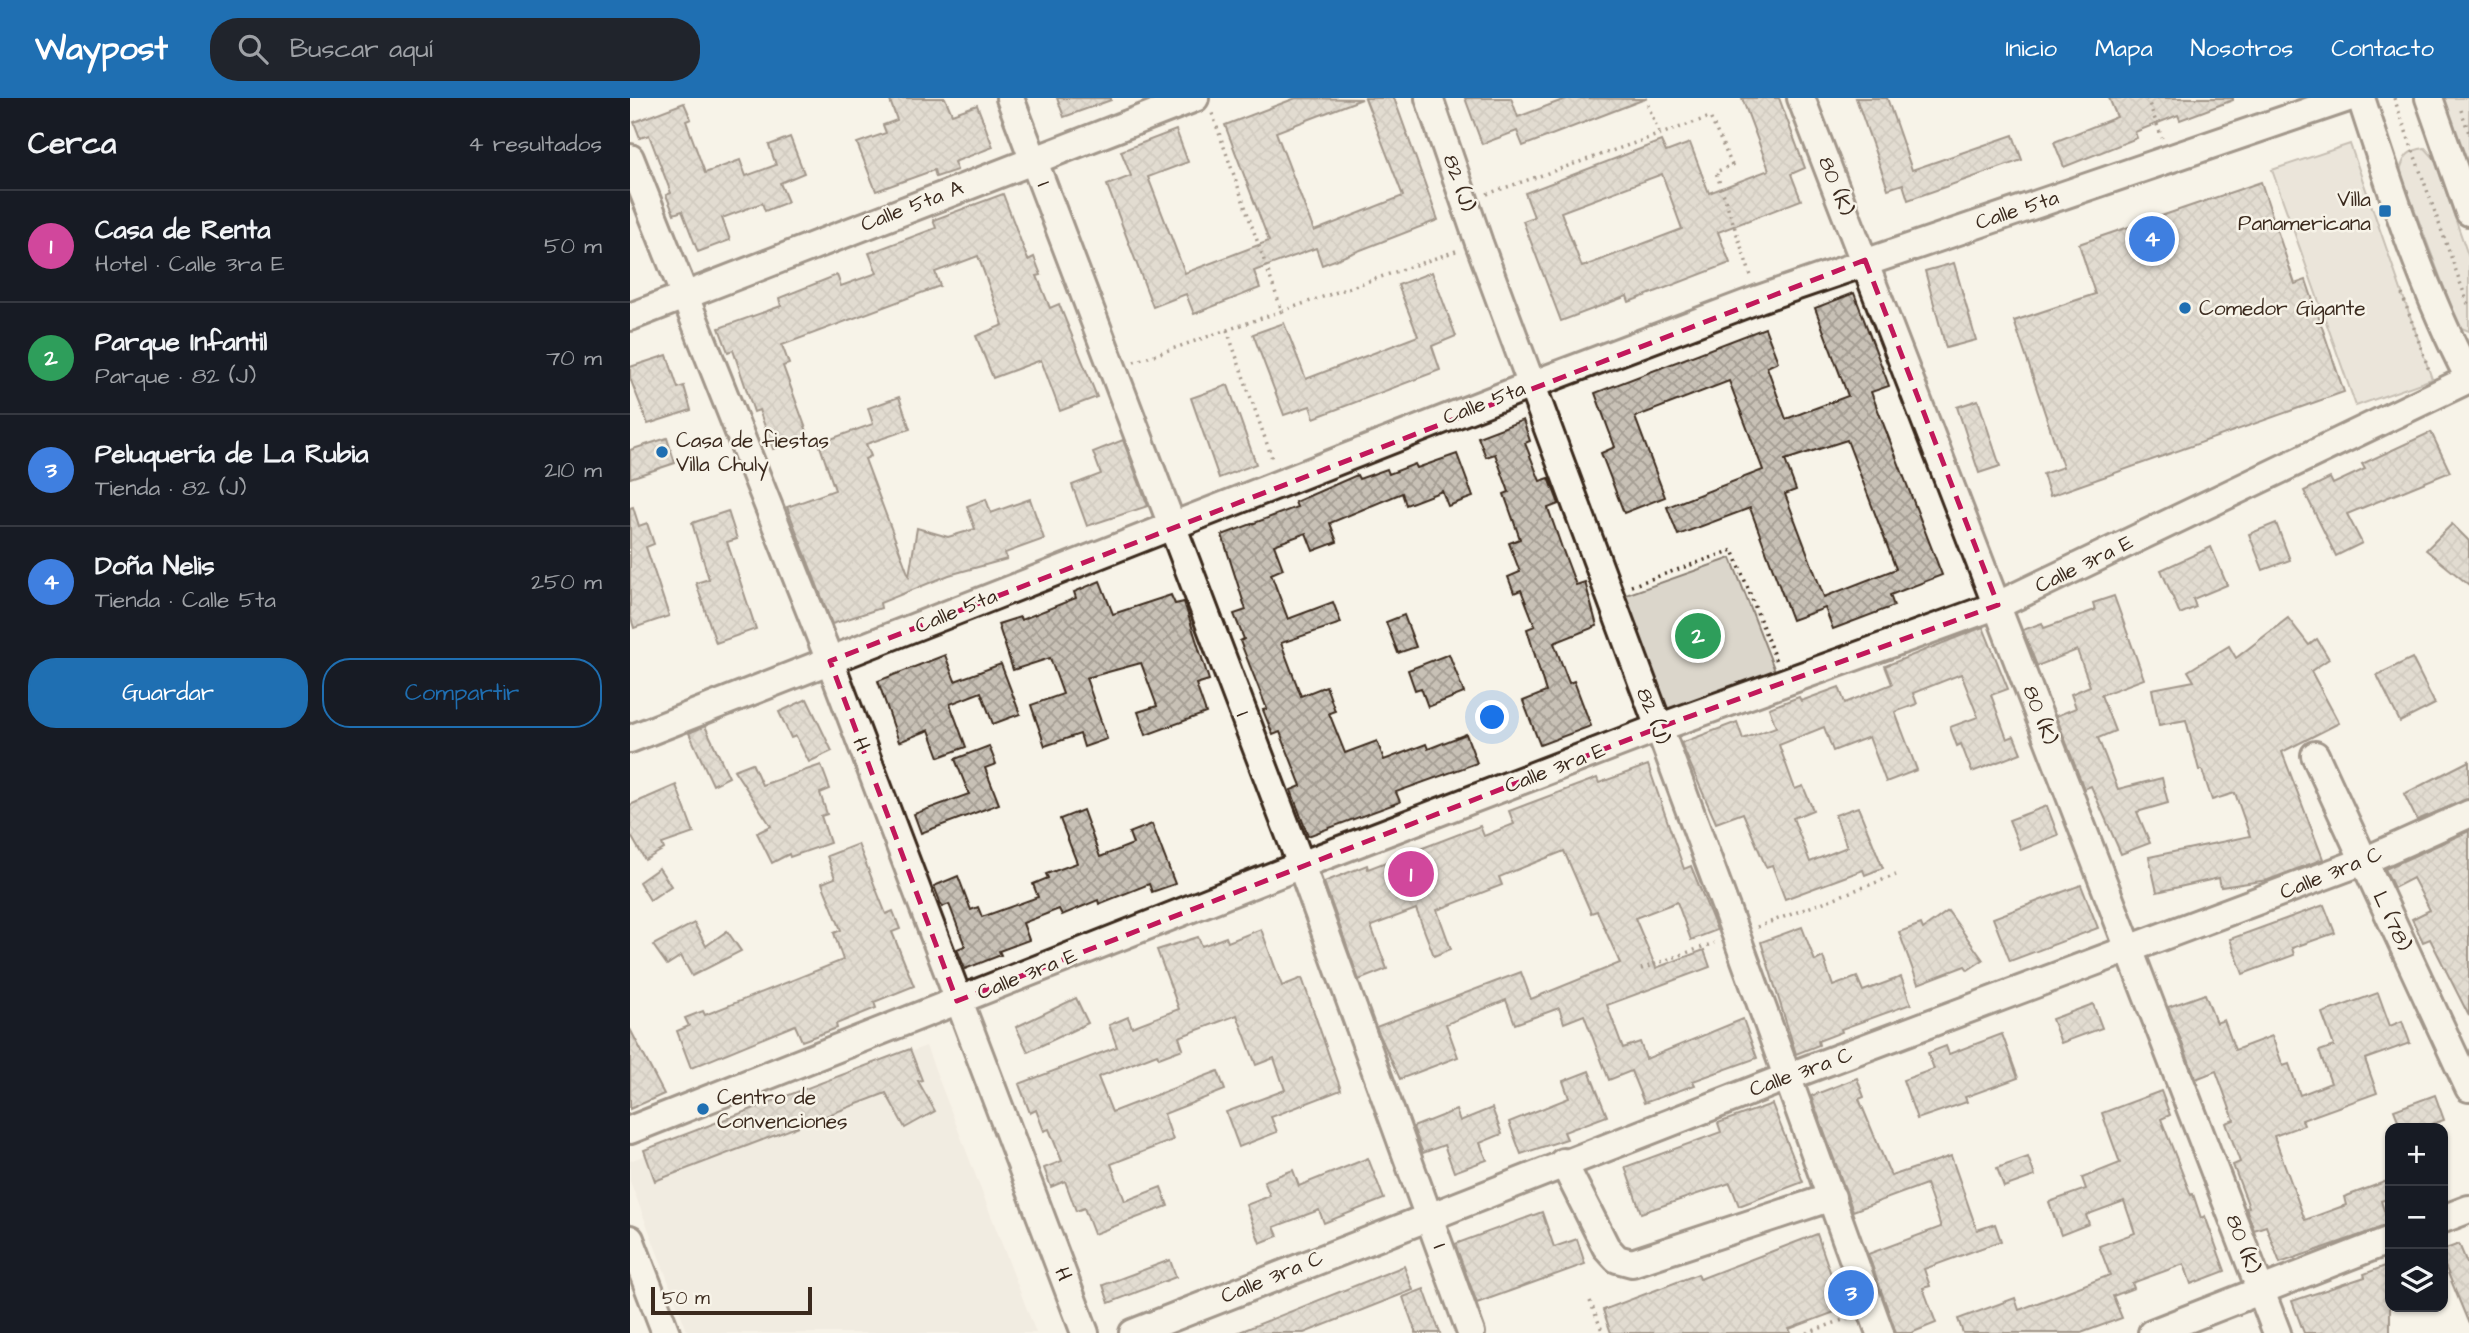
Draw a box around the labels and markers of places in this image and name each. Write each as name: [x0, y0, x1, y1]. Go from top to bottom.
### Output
place label: Villa Panamericana: [2238, 185, 2371, 238]
marker: Villa Panamericana: [2377, 203, 2393, 219]
pin: 4: [2129, 213, 2175, 265]
place label: Comedor Gigante: [2199, 294, 2366, 325]
marker: Comedor Gigante: [2177, 300, 2193, 316]
place label: Casa de fiestas Villa Chuly: [676, 426, 829, 481]
marker: Casa de fiestas Villa Chuly: [654, 444, 670, 460]
pin: 2: [1675, 610, 1721, 662]
pin: 1: [1388, 848, 1434, 900]
place label: Centro de Convenciones: [717, 1083, 848, 1136]
marker: Centro de Convenciones: [695, 1101, 711, 1117]
pin: 3: [1828, 1267, 1874, 1319]

